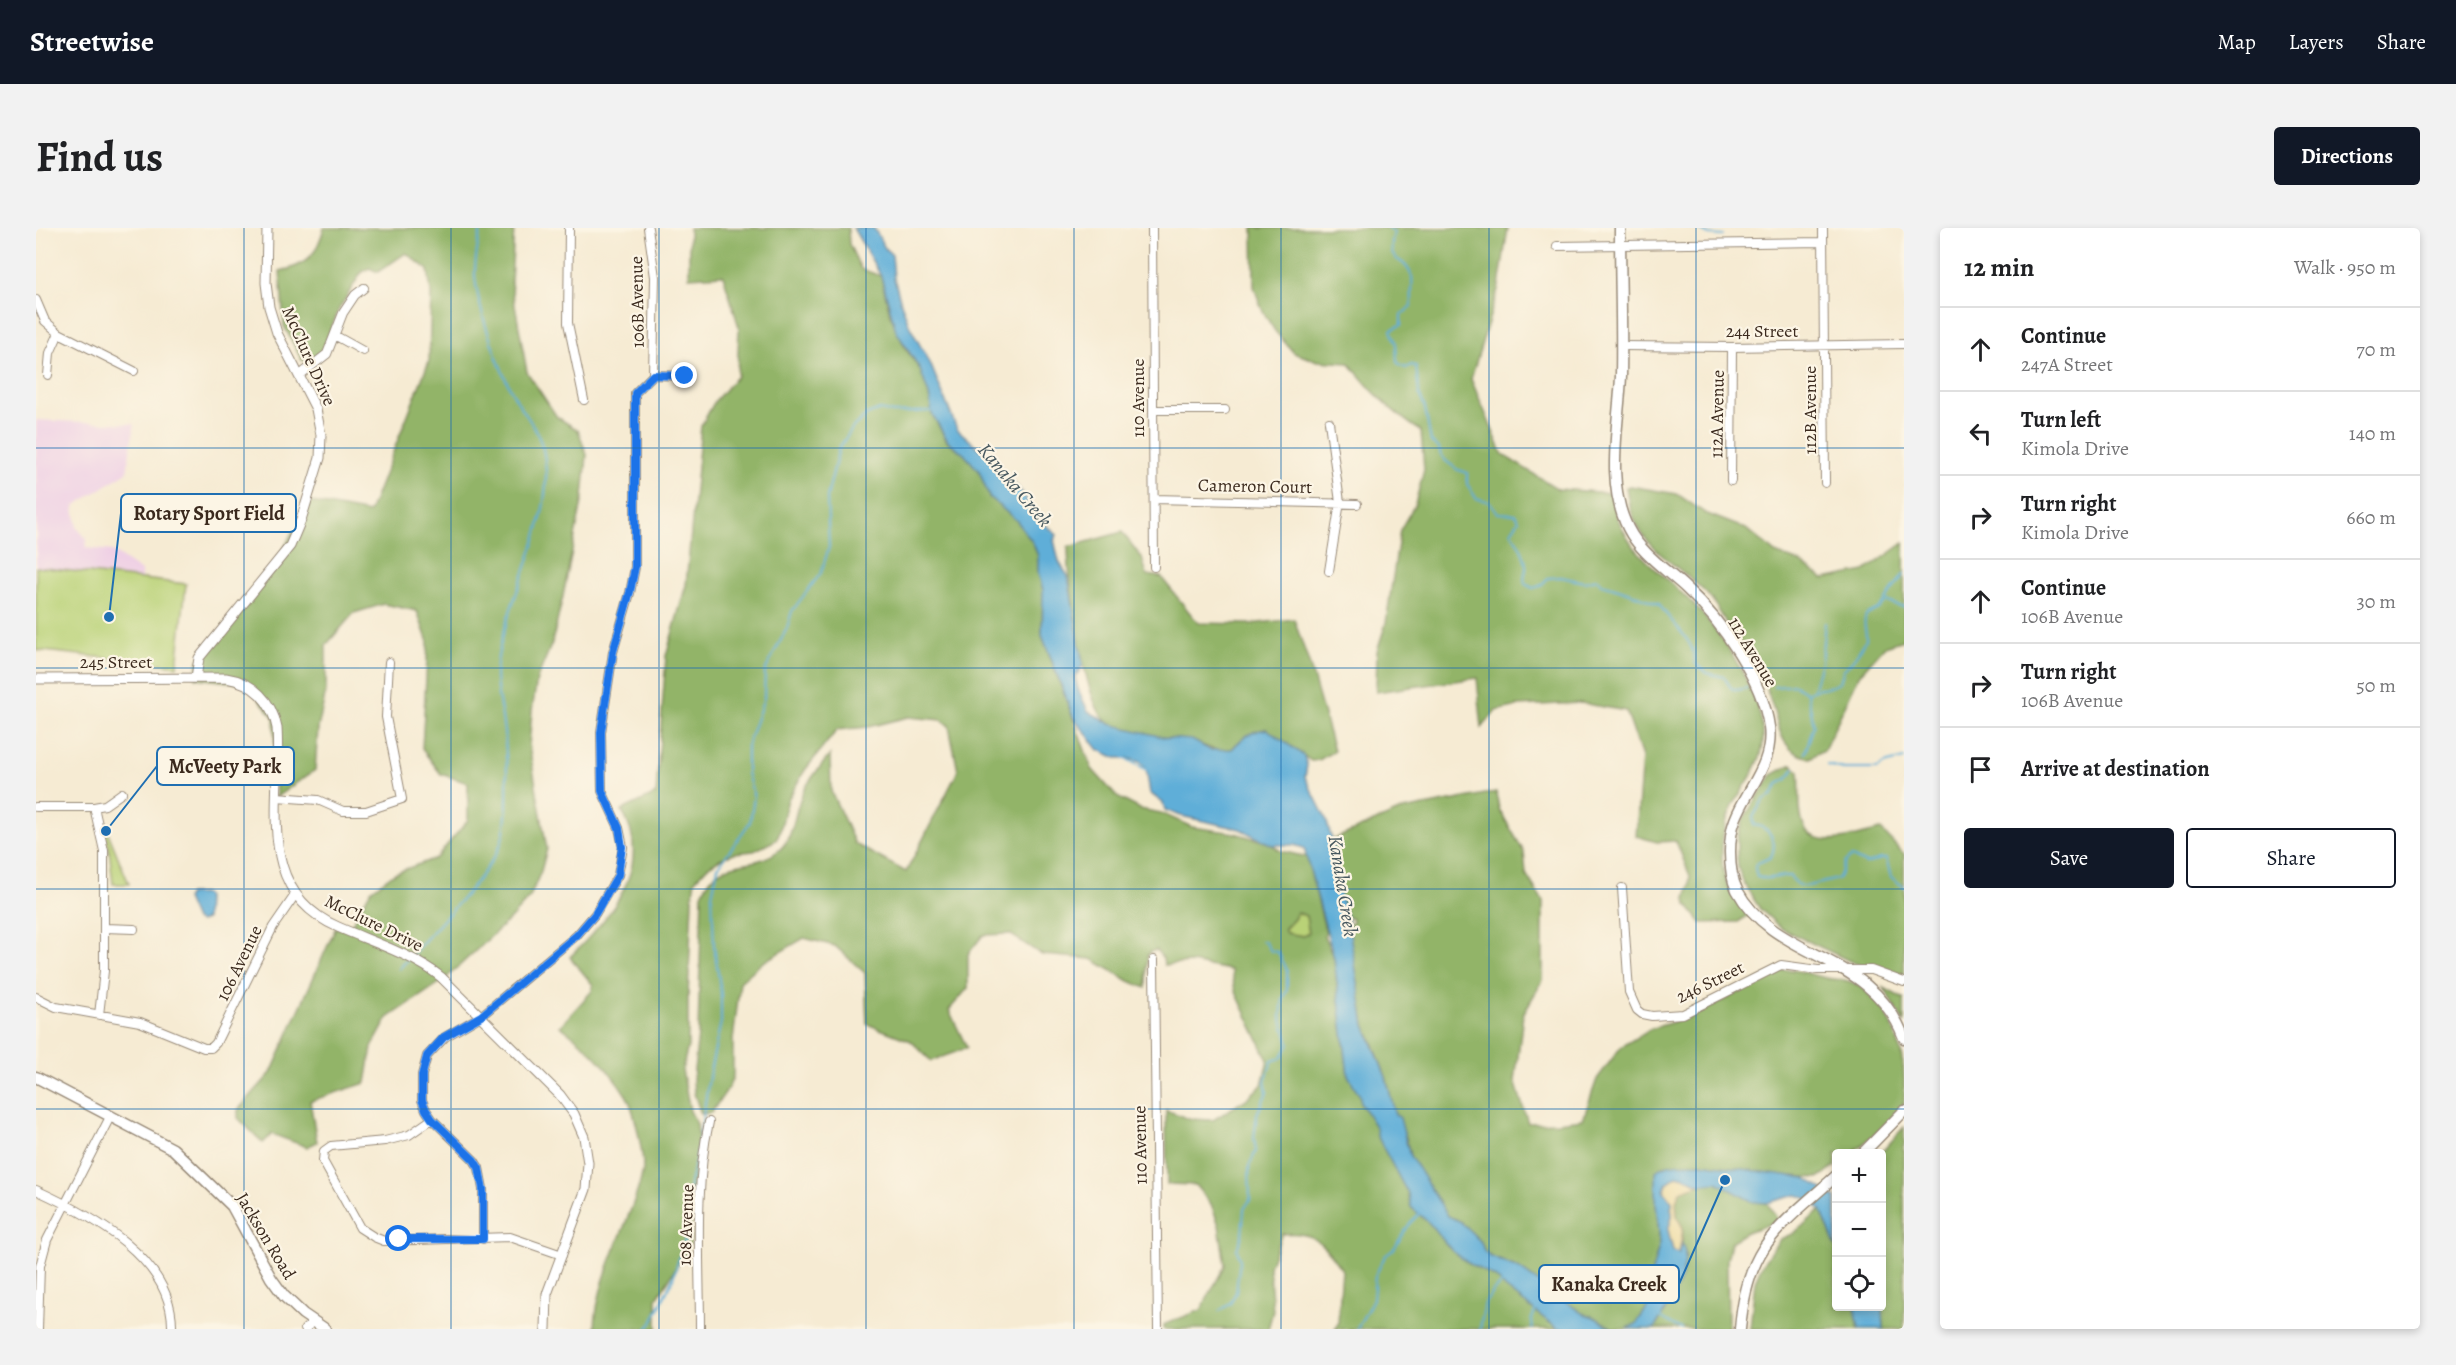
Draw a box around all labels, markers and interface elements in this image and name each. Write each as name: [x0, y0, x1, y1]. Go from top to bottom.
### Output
text: Streetwise: [30, 23, 154, 61]
text: Map: [2217, 28, 2256, 56]
text: Layers: [2289, 28, 2344, 56]
text: Share: [2377, 28, 2426, 56]
button: Directions: [2274, 127, 2420, 185]
text: Find us: [36, 128, 163, 185]
text: 12 min: [1964, 250, 2034, 285]
text: Walk · 950 m: [2294, 254, 2396, 281]
street label: 106B Avenue: [624, 256, 650, 348]
street label: McClure Drive: [276, 302, 342, 410]
street label: 244 Street: [1726, 319, 1798, 343]
text: Continue: [2021, 321, 2106, 351]
icon: ahead: [1964, 333, 1997, 366]
text: 70 m: [2356, 336, 2396, 363]
text: 247A Street: [2021, 351, 2113, 378]
street label: 110 Avenue: [1126, 358, 1150, 438]
route end: [671, 362, 697, 388]
street label: 112B Avenue: [1798, 366, 1822, 454]
street label: 112A Avenue: [1704, 370, 1730, 458]
text: Turn left: [2021, 405, 2101, 435]
icon: left: [1964, 417, 1997, 450]
text: 140 m: [2349, 420, 2396, 447]
text: Kimola Drive: [2021, 435, 2129, 462]
water label: Kanaka Creek: [972, 437, 1058, 533]
street label: Cameron Court: [1198, 473, 1312, 499]
text: Turn right: [2021, 489, 2117, 519]
callout: Rotary Sport Field: [121, 494, 296, 532]
text: Rotary Sport Field: [133, 500, 285, 527]
icon: right: [1964, 501, 1997, 534]
text: 660 m: [2346, 504, 2396, 531]
text: Kimola Drive: [2021, 519, 2129, 546]
text: Continue: [2021, 573, 2106, 603]
icon: ahead: [1964, 585, 1997, 618]
text: 30 m: [2356, 588, 2396, 615]
text: 106B Avenue: [2021, 603, 2123, 630]
street label: 112 Avenue: [1723, 612, 1783, 692]
street label: 245 Street: [80, 650, 152, 674]
text: Turn right: [2021, 657, 2117, 687]
icon: right: [1964, 669, 1997, 702]
text: 50 m: [2356, 672, 2396, 699]
text: 106B Avenue: [2021, 687, 2123, 714]
callout: McVeety Park: [157, 747, 294, 785]
text: McVeety Park: [169, 753, 282, 780]
icon: arrive: [1964, 753, 1997, 786]
text: Arrive at destination: [2021, 754, 2210, 784]
button: Save: [1964, 828, 2174, 888]
button: Share: [2186, 828, 2396, 888]
water label: Kanaka Creek: [1322, 833, 1364, 939]
street label: McClure Drive: [321, 889, 427, 957]
street label: 106 Avenue: [210, 921, 268, 1005]
street label: 246 Street: [1672, 955, 1748, 1009]
street label: 110 Avenue: [1127, 1105, 1153, 1185]
map controls: [1832, 1149, 1886, 1311]
button: +: [1832, 1149, 1886, 1203]
street label: 108 Avenue: [673, 1184, 699, 1266]
street label: Jackson Road: [231, 1188, 302, 1284]
button: −: [1832, 1203, 1886, 1257]
route start: [385, 1225, 411, 1251]
button: locate: [1832, 1257, 1886, 1311]
callout: Kanaka Creek: [1539, 1265, 1679, 1303]
text: Kanaka Creek: [1551, 1271, 1667, 1298]

